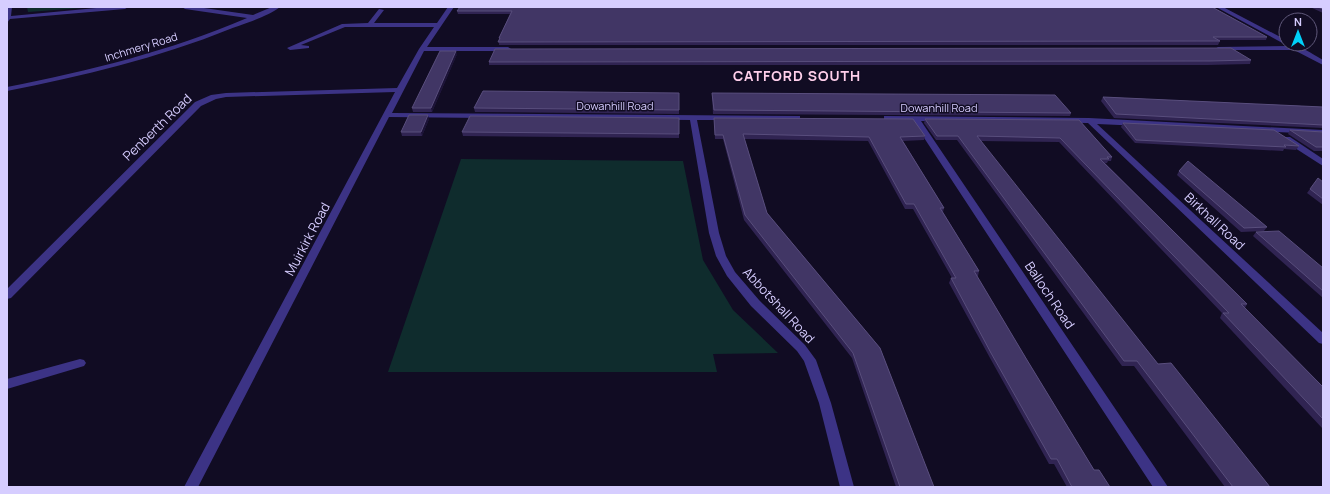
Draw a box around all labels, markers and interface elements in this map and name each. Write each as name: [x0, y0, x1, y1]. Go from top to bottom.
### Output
north arrow: [1278, 12, 1318, 52]
text: N: [1294, 14, 1302, 29]
street label: Inchmery Road: [103, 28, 179, 65]
district label: CATFORD SOUTH: [733, 66, 861, 85]
street label: Penberth Road: [119, 90, 195, 164]
street label: Dowanhill Road: [577, 98, 653, 113]
street label: Dowanhill Road: [901, 100, 977, 115]
street label: Birkhall Road: [1181, 188, 1249, 254]
street label: Muirkirk Road: [280, 199, 334, 279]
street label: Balloch Road: [1021, 258, 1079, 332]
street label: Abbotshall Road: [739, 263, 819, 347]

